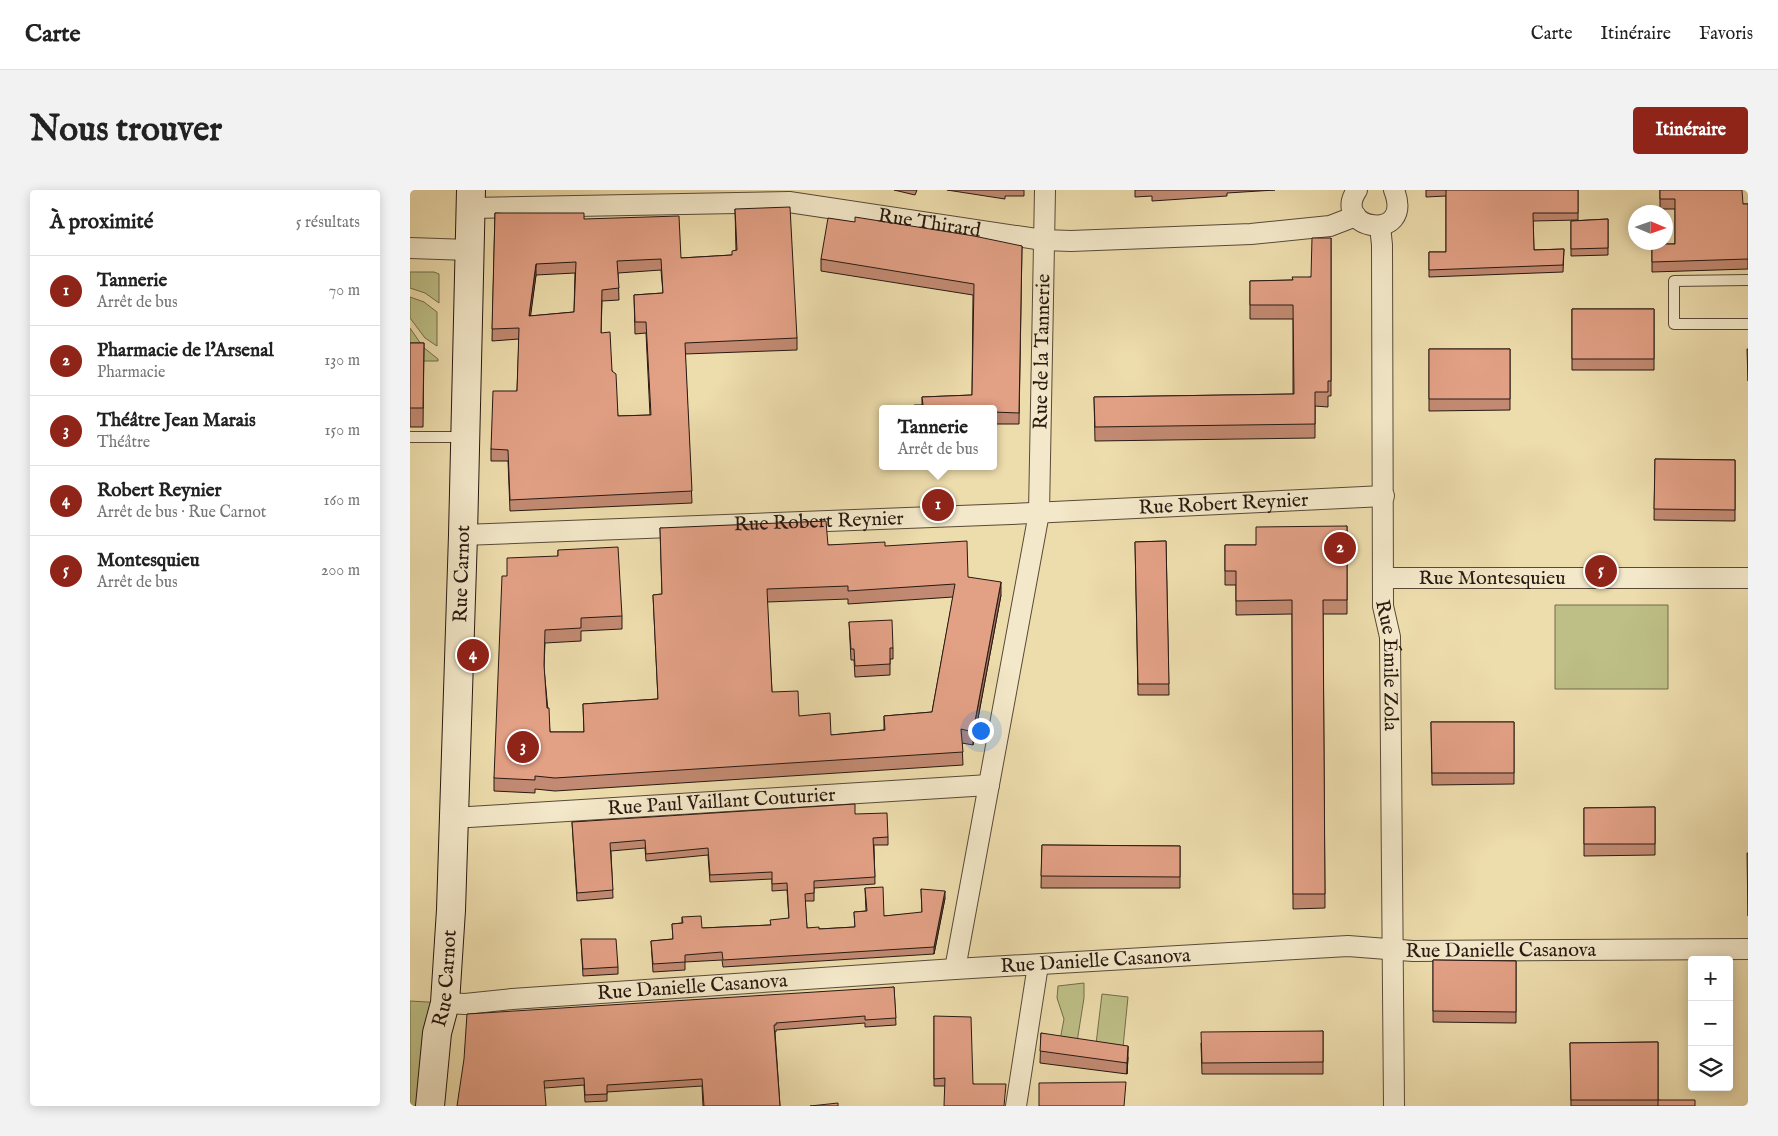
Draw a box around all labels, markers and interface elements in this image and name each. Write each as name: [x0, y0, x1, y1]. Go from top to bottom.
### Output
text: Carte: [25, 19, 81, 50]
text: Carte: [1531, 23, 1573, 46]
text: Itinéraire: [1601, 23, 1671, 46]
text: Favoris: [1699, 23, 1753, 46]
button: Itinéraire: [1633, 107, 1748, 154]
text: Nous trouver: [30, 108, 222, 153]
street label: Rue Thirard: [876, 203, 983, 243]
north arrow: [1628, 205, 1673, 250]
text: À proximité: [50, 209, 153, 236]
text: 5 résultats: [296, 213, 360, 233]
text: Tannerie: [97, 269, 167, 293]
street label: Rue de la Tannerie: [1028, 274, 1056, 430]
text: 1: [63, 281, 69, 301]
text: 70 m: [329, 281, 360, 301]
text: Arrêt de bus: [97, 293, 178, 313]
text: Pharmacie de l'Arsenal: [97, 339, 274, 363]
text: 2: [62, 351, 70, 371]
text: 130 m: [324, 351, 360, 371]
text: Pharmacie: [97, 363, 165, 383]
popup: [879, 405, 997, 470]
text: Théâtre Jean Marais: [97, 409, 256, 433]
text: Tannerie: [898, 416, 968, 440]
text: 3: [63, 421, 69, 441]
text: 150 m: [325, 421, 360, 441]
text: Théâtre: [97, 433, 150, 453]
text: Arrêt de bus: [898, 440, 978, 460]
text: Robert Reynier: [97, 479, 221, 503]
pin: 1: [922, 486, 954, 524]
street label: Rue Robert Reynier: [1138, 487, 1310, 520]
text: 4: [62, 491, 70, 511]
text: 160 m: [324, 491, 360, 511]
text: Arrêt de bus · Rue Carnot: [97, 503, 266, 523]
street label: Rue Robert Reynier: [733, 506, 905, 537]
street label: Rue Carnot: [448, 525, 476, 623]
pin: 2: [1324, 529, 1356, 567]
text: Montesquieu: [97, 549, 200, 573]
pin: 5: [1585, 552, 1617, 590]
text: 5: [63, 561, 69, 581]
text: 200 m: [321, 561, 360, 581]
street label: Rue Montesquieu: [1418, 566, 1566, 591]
text: Arrêt de bus: [97, 573, 178, 593]
street label: Rue Émile Zola: [1370, 597, 1403, 731]
pin: 4: [457, 636, 489, 674]
your location: [968, 718, 994, 744]
pin: 3: [507, 728, 539, 766]
street label: Rue Paul Vaillant Couturier: [607, 782, 837, 821]
street label: Rue Carnot: [427, 929, 462, 1030]
street label: Rue Danielle Casanova: [1405, 937, 1597, 964]
street label: Rue Danielle Casanova: [1000, 943, 1192, 979]
map controls: [1688, 956, 1733, 1091]
button: +: [1688, 956, 1733, 1001]
street label: Rue Danielle Casanova: [596, 968, 789, 1006]
button: −: [1688, 1001, 1733, 1046]
button: layers: [1688, 1046, 1733, 1091]

